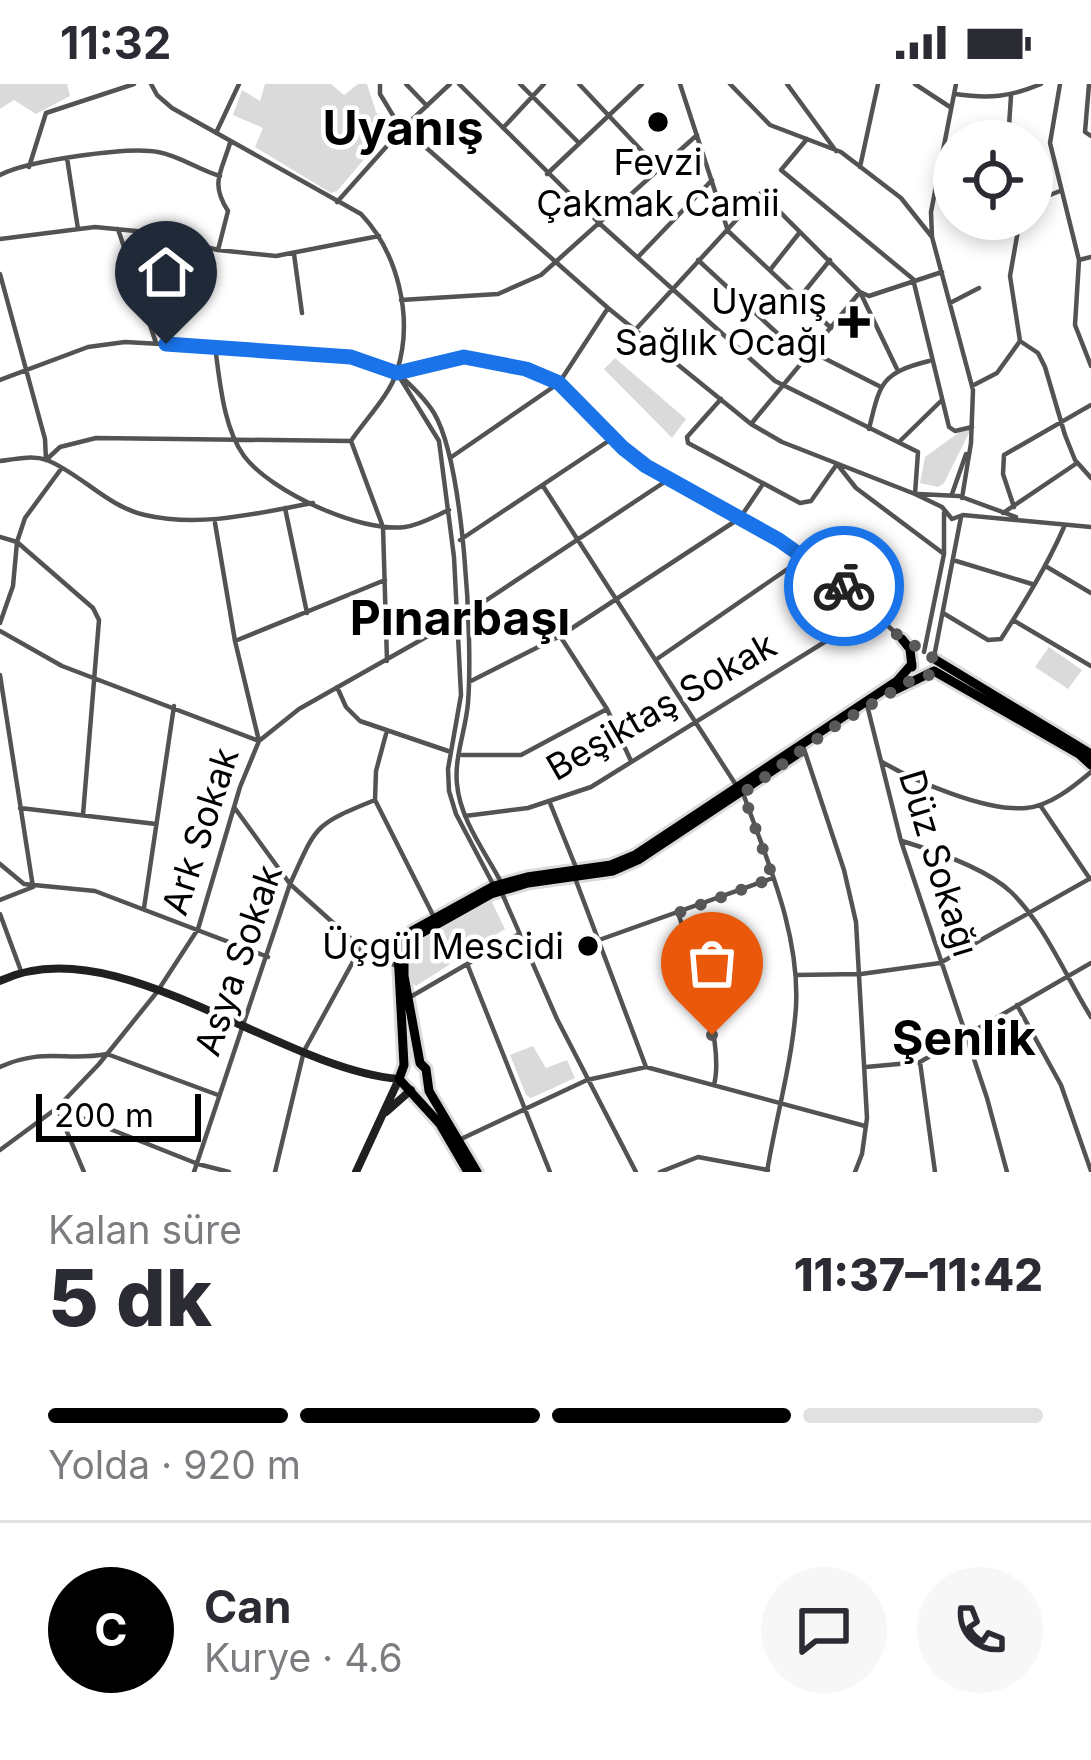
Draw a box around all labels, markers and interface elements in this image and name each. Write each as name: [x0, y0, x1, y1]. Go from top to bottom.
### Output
text: 11:32: [60, 15, 171, 70]
district label: Uyanış: [322, 98, 484, 157]
marker: Fevzi Çakmak Camii: [645, 109, 671, 135]
map controls: [933, 120, 1053, 240]
button: locate: [933, 120, 1053, 240]
place label: Fevzi Çakmak Camii: [536, 140, 780, 225]
pin: [115, 221, 217, 344]
icon: home: [133, 239, 199, 305]
place label: Uyanış Sağlık Ocağı: [615, 279, 827, 364]
marker: Uyanış Sağlık Ocağı: [838, 306, 870, 338]
courier: [784, 526, 904, 646]
icon: bike: [811, 553, 877, 619]
district label: Pınarbaşı: [350, 588, 570, 647]
street label: Beşiktaş Sokak: [538, 622, 784, 789]
street label: Ark Sokak: [152, 742, 248, 920]
street label: Düz Sokağı: [890, 764, 988, 962]
street label: Asya Sokak: [185, 859, 291, 1061]
pin: [661, 912, 763, 1035]
place label: Üçgül Mescidi: [322, 924, 564, 968]
icon: bag: [679, 930, 745, 996]
marker: Üçgül Mescidi: [575, 933, 601, 959]
district label: Şenlik: [892, 1008, 1036, 1067]
scale bar: [36, 1088, 201, 1141]
text: 200 m: [54, 1095, 154, 1135]
text: Kalan süre: [48, 1206, 242, 1253]
text: 11:37–11:42: [794, 1247, 1043, 1302]
text: 5 dk: [48, 1250, 212, 1345]
text: Yolda · 920 m: [48, 1441, 301, 1488]
button: chat: [761, 1567, 887, 1693]
button: phone: [917, 1567, 1043, 1693]
text: Can: [204, 1579, 291, 1634]
text: C: [94, 1602, 128, 1657]
text: Kurye · 4.6: [204, 1634, 403, 1681]

